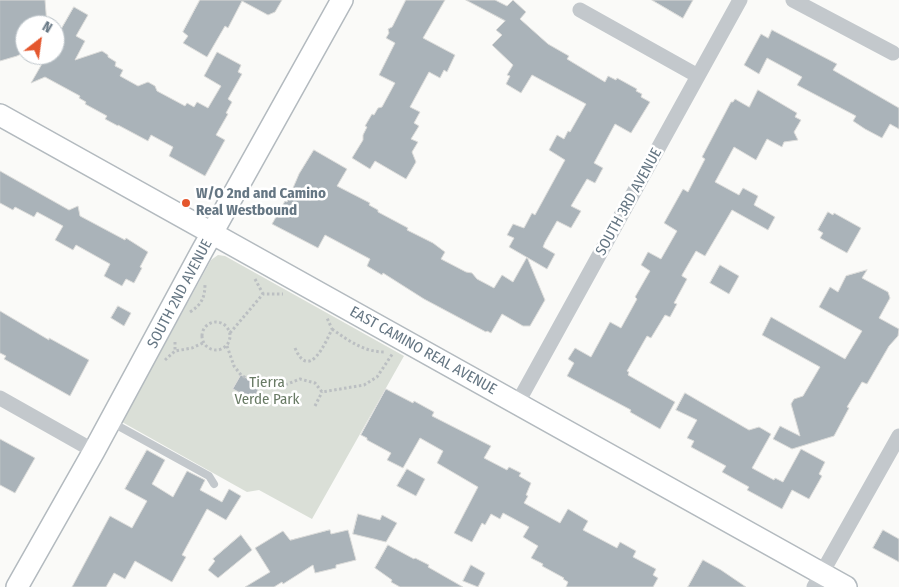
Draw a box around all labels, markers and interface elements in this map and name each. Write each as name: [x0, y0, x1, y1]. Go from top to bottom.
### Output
north arrow: [15, 15, 65, 65]
text: N: [39, 18, 55, 37]
street label: SOUTH 3RD AVENUE: [592, 145, 666, 259]
place label: W/O 2nd and Camino Real Westbound: [196, 185, 326, 220]
marker: W/O 2nd and Camino Real Westbound: [180, 197, 192, 209]
street label: SOUTH 2ND AVENUE: [144, 237, 216, 351]
street label: EAST CAMINO REAL AVENUE: [346, 303, 500, 399]
park label: Tierra Verde Park: [234, 374, 300, 409]

